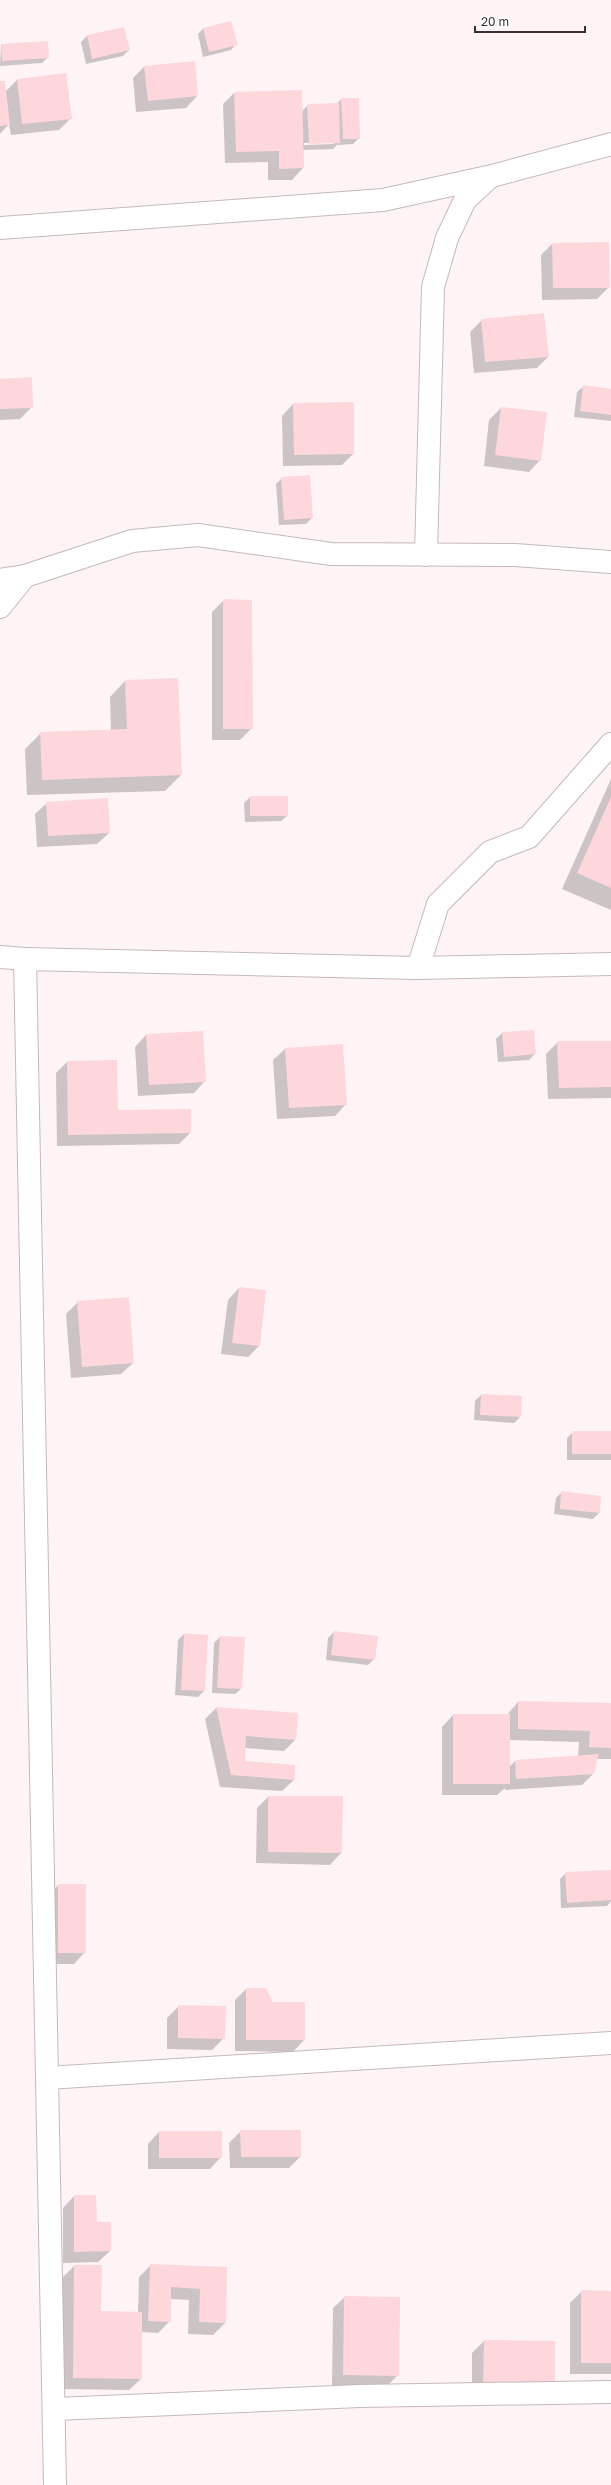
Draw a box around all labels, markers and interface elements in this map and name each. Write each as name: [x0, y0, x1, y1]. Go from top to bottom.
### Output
scale bar: [475, 8, 585, 34]
text: 20 m: [481, 14, 509, 29]

